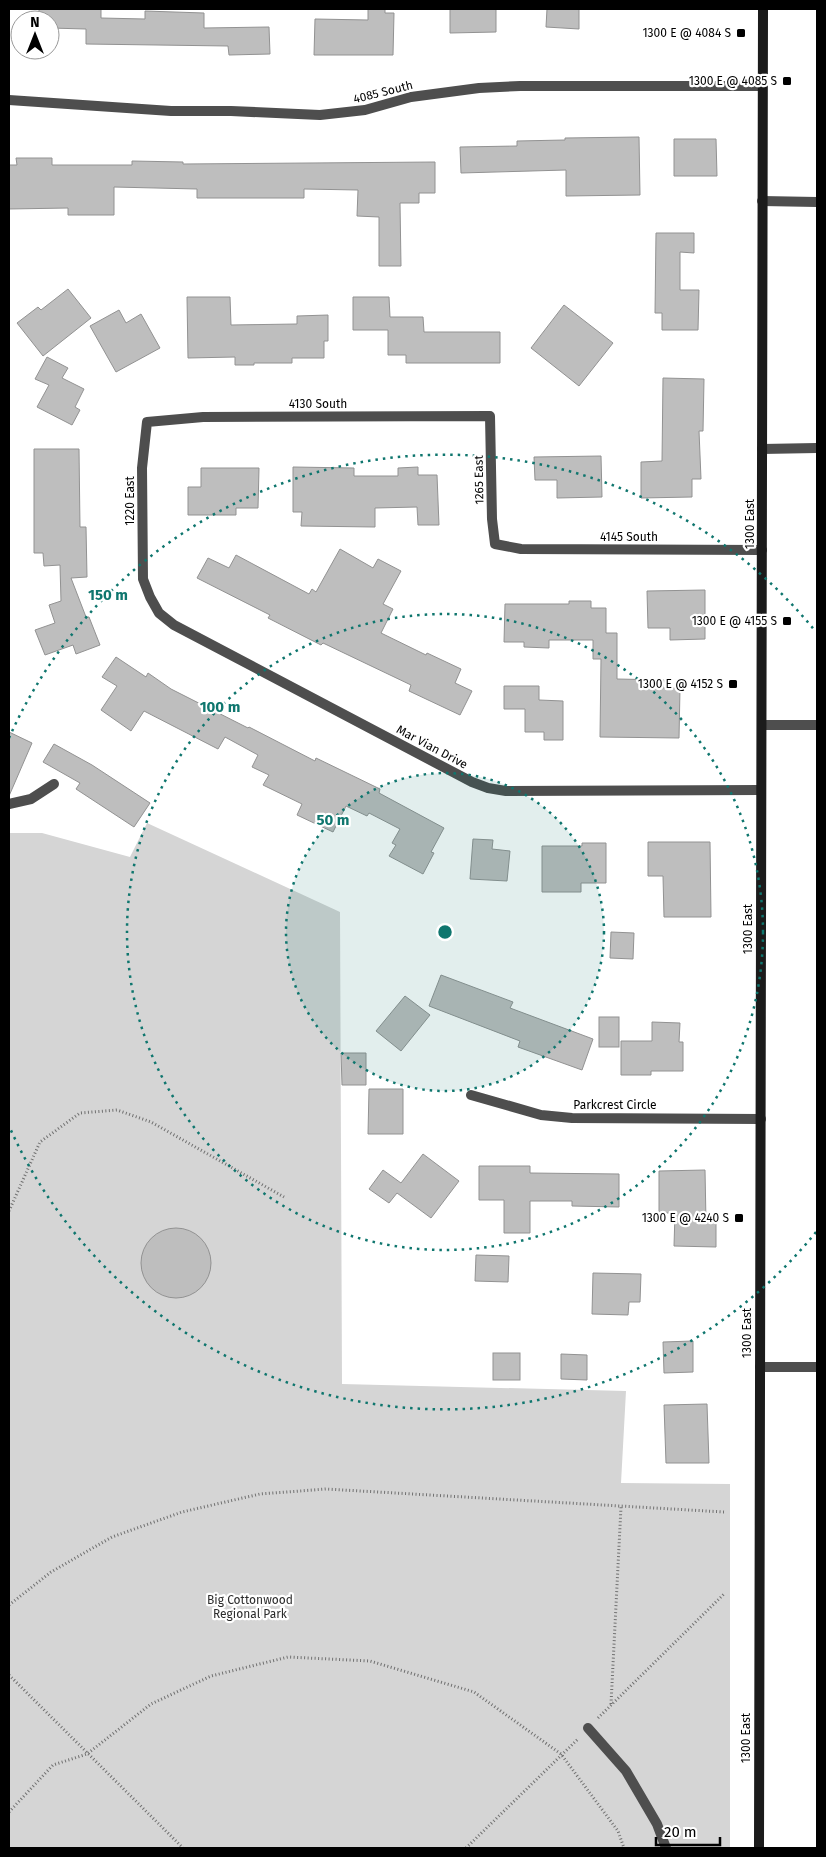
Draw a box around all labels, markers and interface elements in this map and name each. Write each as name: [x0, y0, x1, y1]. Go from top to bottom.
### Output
north arrow: [10, 10, 60, 60]
text: N: [30, 14, 40, 31]
place label: 1300 E @ 4084 S: [642, 26, 731, 40]
marker: 1300 E @ 4084 S: [735, 27, 747, 39]
place label: 1300 E @ 4085 S: [689, 74, 777, 88]
marker: 1300 E @ 4085 S: [781, 75, 793, 87]
street label: 4085 South: [352, 78, 414, 106]
street label: 4130 South: [289, 397, 347, 411]
street label: 1265 East: [472, 455, 486, 505]
street label: 1220 East: [123, 476, 137, 526]
street label: 1300 East: [743, 498, 757, 549]
street label: 4145 South: [600, 530, 658, 544]
text: 150 m: [88, 586, 128, 604]
place label: 1300 E @ 4155 S: [692, 614, 777, 628]
marker: 1300 E @ 4155 S: [781, 615, 793, 627]
place label: 1300 E @ 4152 S: [638, 677, 723, 691]
marker: 1300 E @ 4152 S: [727, 678, 739, 690]
text: 100 m: [200, 698, 240, 716]
street label: Mar Vian Drive: [394, 722, 470, 772]
text: 50 m: [316, 811, 350, 829]
street label: 1300 East: [741, 903, 755, 954]
centre of rings: [436, 923, 454, 941]
street label: Parkcrest Circle: [573, 1098, 657, 1112]
place label: 1300 E @ 4240 S: [642, 1211, 729, 1225]
marker: 1300 E @ 4240 S: [733, 1212, 745, 1224]
street label: 1300 East: [740, 1307, 754, 1358]
park label: Big Cottonwood Regional Park: [207, 1593, 293, 1621]
street label: 1300 East: [739, 1712, 753, 1763]
scale bar: [656, 1814, 720, 1846]
text: 20 m: [664, 1823, 697, 1841]

